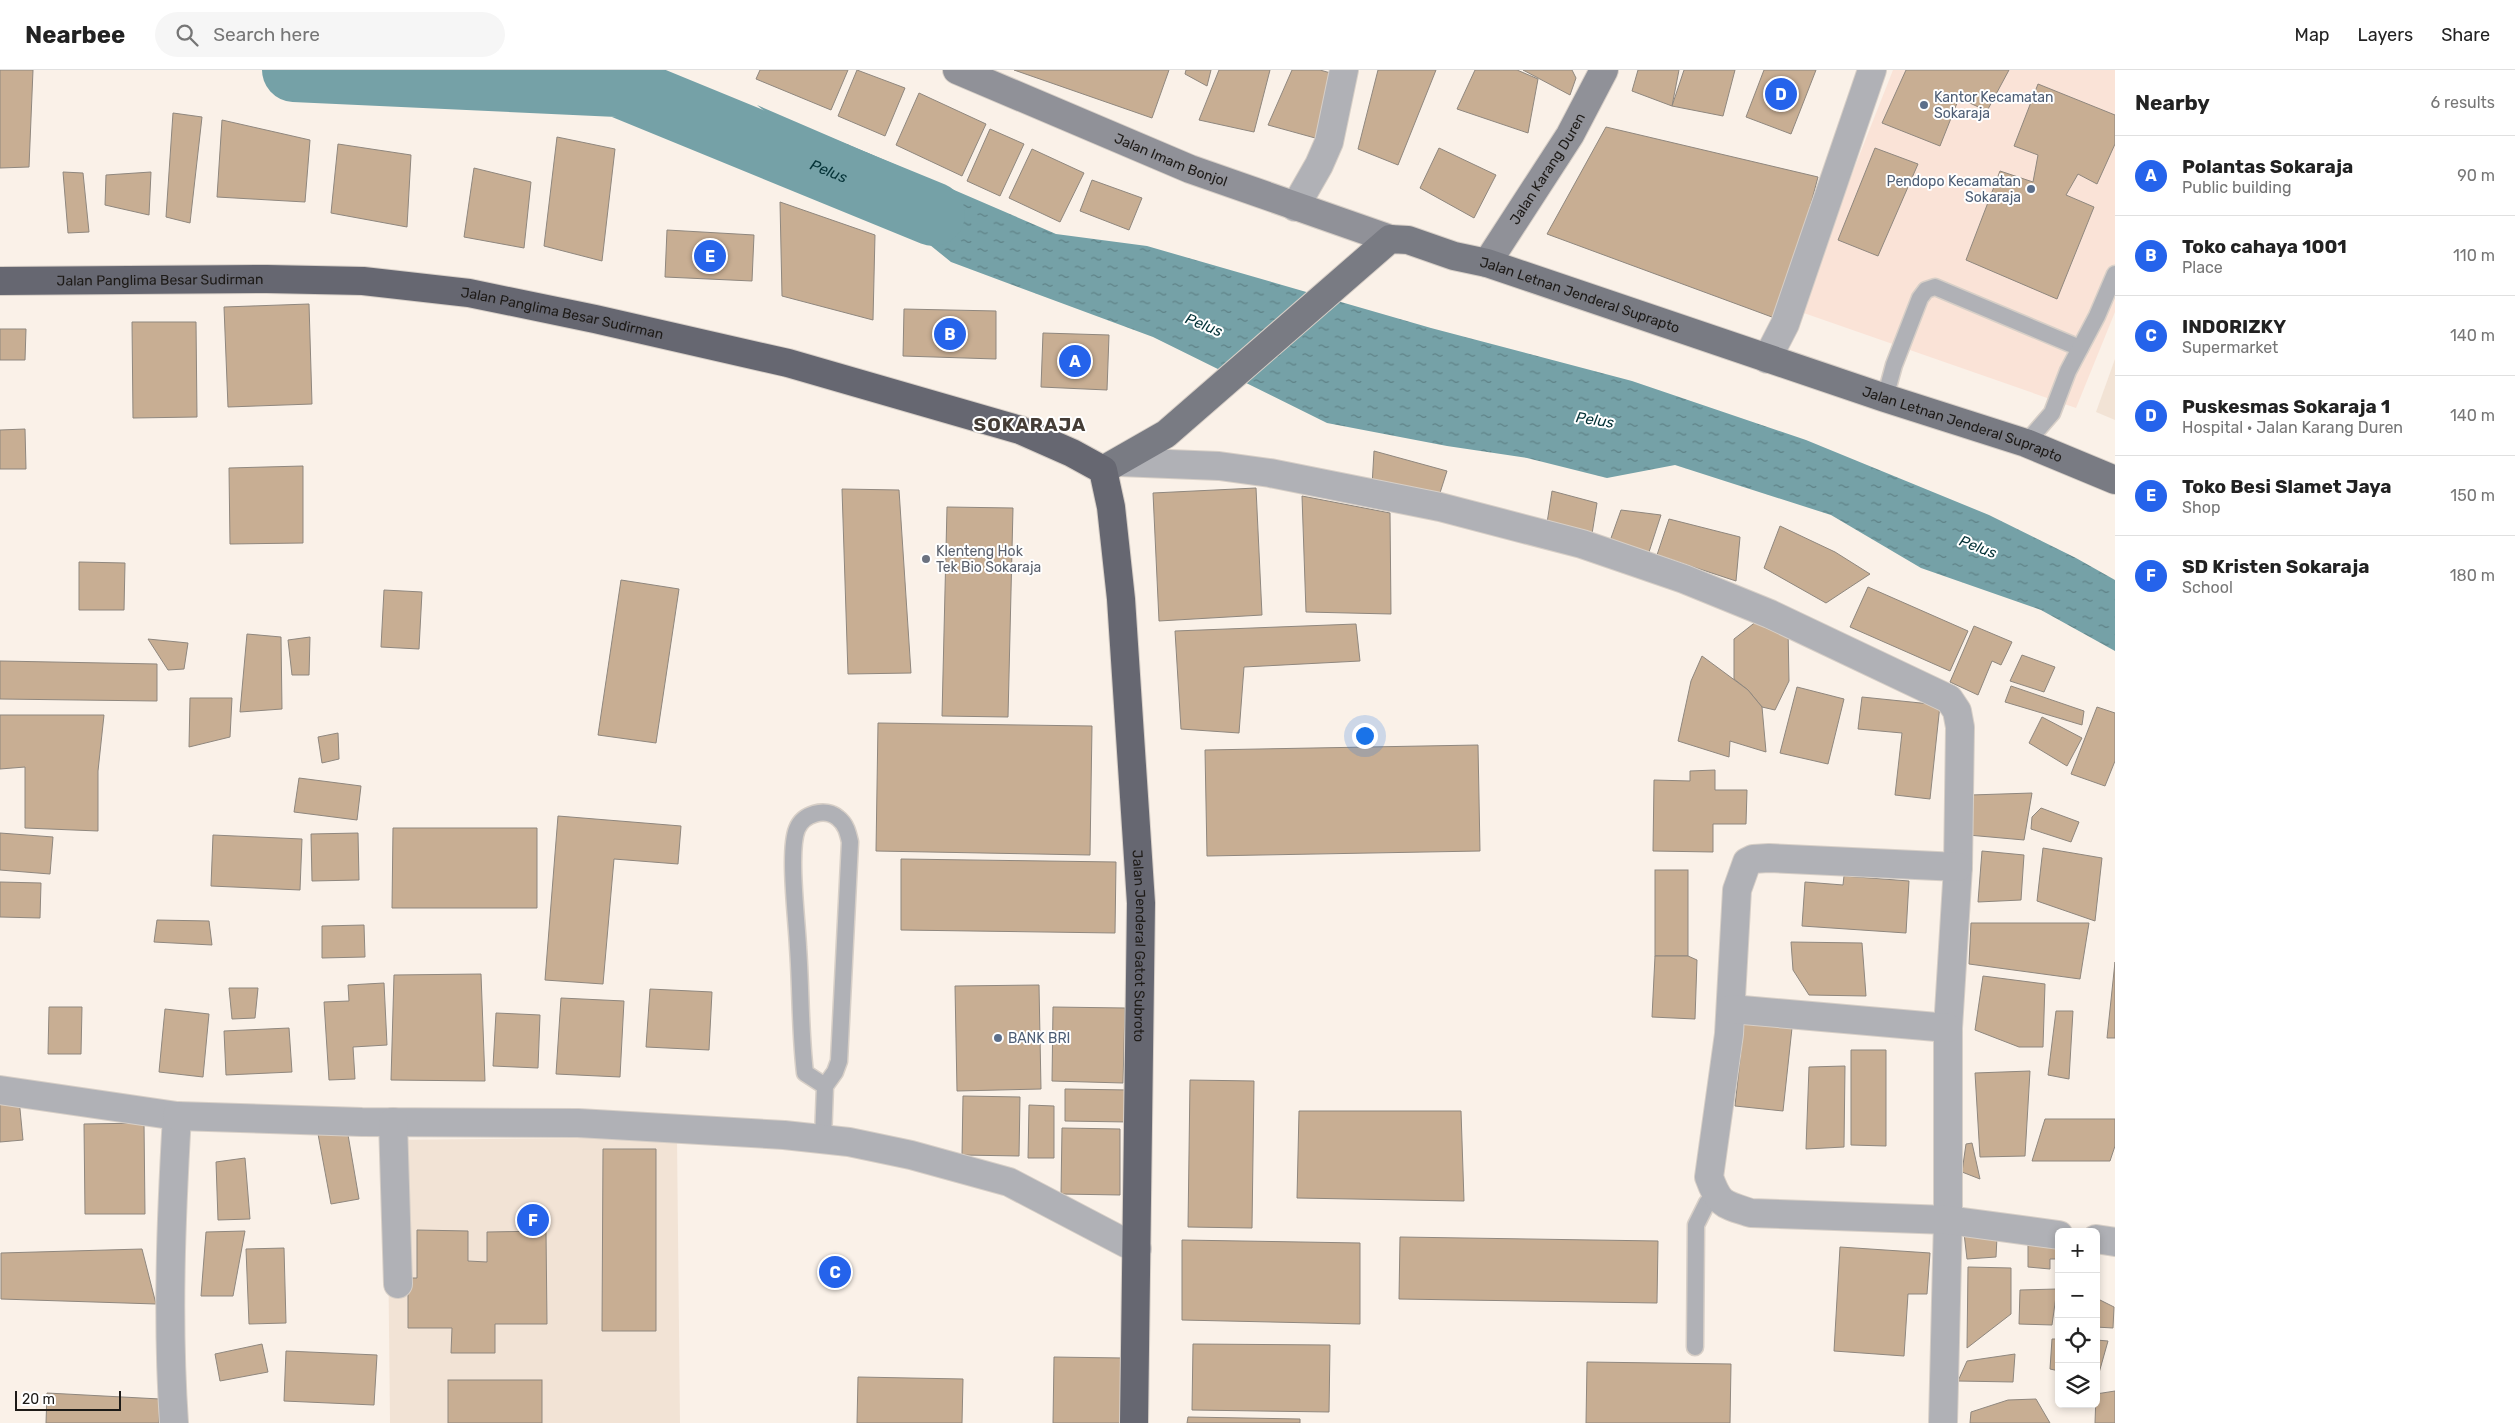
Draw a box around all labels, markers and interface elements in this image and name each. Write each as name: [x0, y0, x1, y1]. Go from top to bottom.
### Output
search box: [155, 12, 505, 57]
text: Nearbee: [25, 21, 125, 49]
icon: search: [173, 21, 201, 49]
text: Search here: [213, 23, 320, 46]
text: Map: [2295, 24, 2330, 46]
text: Layers: [2358, 24, 2413, 46]
text: Share: [2441, 24, 2490, 46]
pin: D: [1765, 75, 1797, 113]
place label: Kantor Kecamatan Sokaraja: [1934, 89, 2053, 122]
text: Nearby: [2135, 90, 2210, 115]
text: 6 results: [2430, 93, 2495, 112]
marker: Kantor Kecamatan Sokaraja: [1918, 99, 1930, 111]
street label: Jalan Karang Duren: [1506, 110, 1589, 228]
street label: Jalan Imam Bonjol: [1112, 130, 1230, 190]
text: Polantas Sokaraja: [2182, 155, 2353, 178]
water label: Pelus: [807, 156, 850, 187]
text: A: [2145, 166, 2157, 185]
text: 90 m: [2457, 166, 2495, 185]
place label: Pendopo Kecamatan Sokaraja: [1887, 173, 2021, 206]
text: Public building: [2182, 178, 2292, 197]
marker: Pendopo Kecamatan Sokaraja: [2025, 183, 2037, 195]
text: Toko cahaya 1001: [2182, 235, 2347, 258]
pin: E: [694, 237, 726, 275]
text: B: [2145, 246, 2157, 265]
text: 110 m: [2453, 246, 2495, 265]
street label: Jalan Letnan Jenderal Suprapto: [1478, 254, 1682, 337]
text: Place: [2182, 258, 2223, 277]
street label: Jalan Panglima Besar Sudirman: [56, 271, 264, 290]
street label: Jalan Panglima Besar Sudirman: [460, 284, 665, 343]
water label: Pelus: [1183, 309, 1225, 341]
pin: B: [934, 315, 966, 353]
text: INDORIZKY: [2182, 315, 2286, 338]
text: C: [2145, 326, 2157, 345]
text: 140 m: [2450, 326, 2495, 345]
text: Supermarket: [2182, 338, 2278, 357]
pin: A: [1059, 342, 1091, 380]
street label: Jalan Letnan Jenderal Suprapto: [1860, 383, 2065, 466]
text: Puskesmas Sokaraja 1: [2182, 395, 2390, 418]
text: D: [2145, 406, 2157, 425]
text: 140 m: [2450, 406, 2495, 425]
water label: Pelus: [1575, 408, 1616, 432]
district label: SOKARAJA: [974, 413, 1086, 436]
text: Hospital · Jalan Karang Duren: [2182, 418, 2403, 437]
text: Toko Besi Slamet Jaya: [2182, 475, 2391, 498]
text: E: [2146, 486, 2156, 505]
text: 150 m: [2450, 486, 2495, 505]
text: Shop: [2182, 498, 2220, 517]
water label: Pelus: [1957, 532, 1999, 562]
place label: Klenteng Hok Tek Bio Sokaraja: [936, 543, 1041, 576]
marker: Klenteng Hok Tek Bio Sokaraja: [920, 553, 932, 565]
text: SD Kristen Sokaraja: [2182, 555, 2369, 578]
text: F: [2146, 566, 2156, 585]
text: 180 m: [2450, 566, 2495, 585]
text: School: [2182, 578, 2233, 597]
your location: [1352, 723, 1378, 749]
street label: Jalan Jenderal Gatot Subroto: [1129, 849, 1149, 1042]
place label: BANK BRI: [1008, 1030, 1070, 1047]
marker: BANK BRI: [992, 1032, 1004, 1044]
pin: F: [517, 1201, 549, 1239]
map controls: [2055, 1228, 2100, 1408]
button: +: [2055, 1228, 2100, 1273]
pin: C: [819, 1253, 851, 1291]
button: −: [2055, 1273, 2100, 1318]
button: locate: [2055, 1318, 2100, 1363]
button: layers: [2055, 1363, 2100, 1408]
scale bar: [15, 1388, 121, 1411]
text: 20 m: [22, 1391, 55, 1408]

